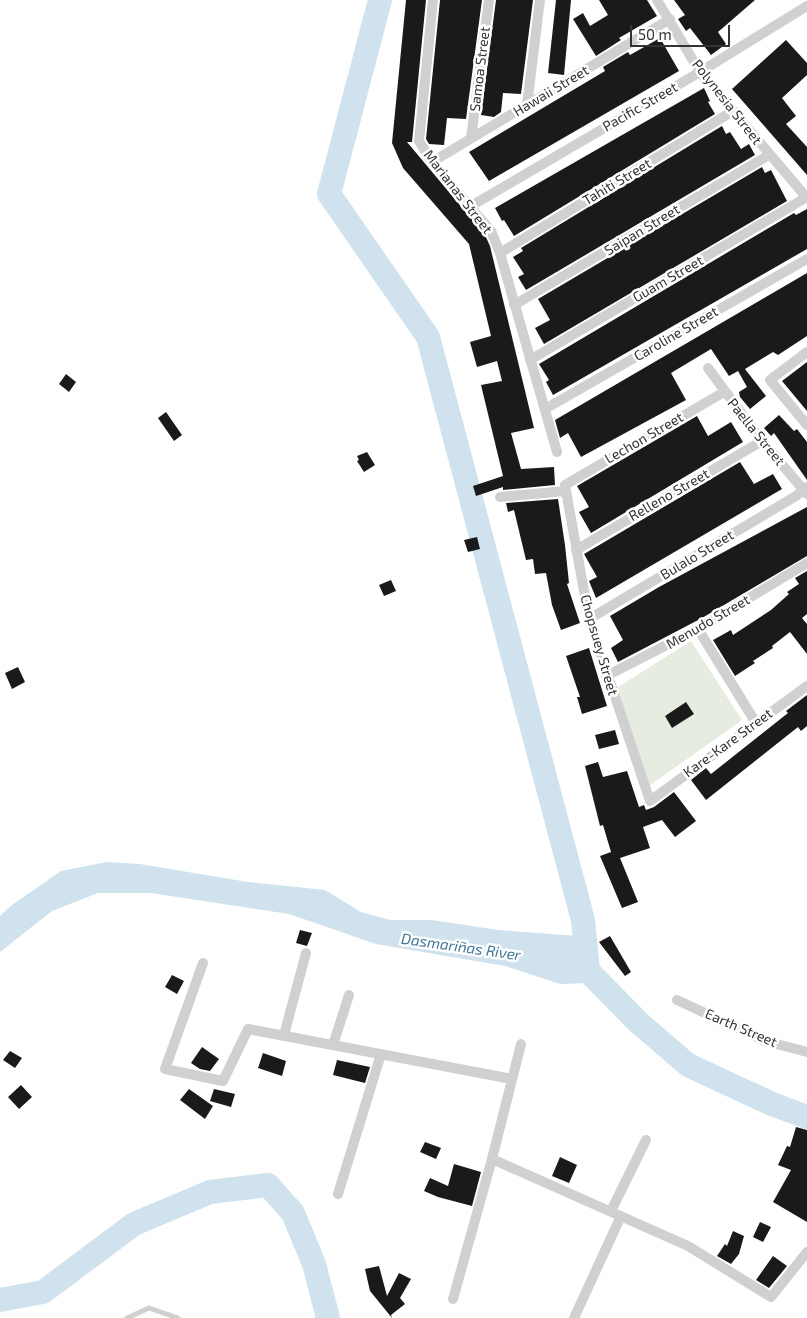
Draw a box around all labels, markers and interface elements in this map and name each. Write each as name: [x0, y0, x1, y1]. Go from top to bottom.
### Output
scale bar: [632, 15, 732, 47]
text: 50 m: [638, 25, 672, 43]
street label: Samoa Street: [466, 26, 494, 112]
street label: Polynesia Street: [689, 56, 765, 148]
street label: Hawaii Street: [510, 62, 592, 120]
street label: Pacific Street: [600, 79, 680, 135]
street label: Marianas Street: [420, 147, 496, 237]
street label: Tahiti Street: [580, 155, 654, 209]
street label: Saipan Street: [601, 201, 683, 259]
street label: Guam Street: [630, 252, 706, 306]
street label: Caroline Street: [631, 303, 721, 365]
street label: Paella Street: [724, 395, 788, 469]
street label: Lechon Street: [602, 409, 686, 467]
street label: Relleno Street: [626, 465, 712, 525]
street label: Bulalo Street: [657, 527, 737, 583]
street label: Menudo Street: [663, 591, 753, 653]
street label: Chopsuey Street: [577, 593, 621, 697]
street label: Kare-Kare Street: [680, 705, 776, 781]
water label: Dasmariñas River: [400, 930, 522, 964]
street label: Earth Street: [702, 1005, 780, 1051]

